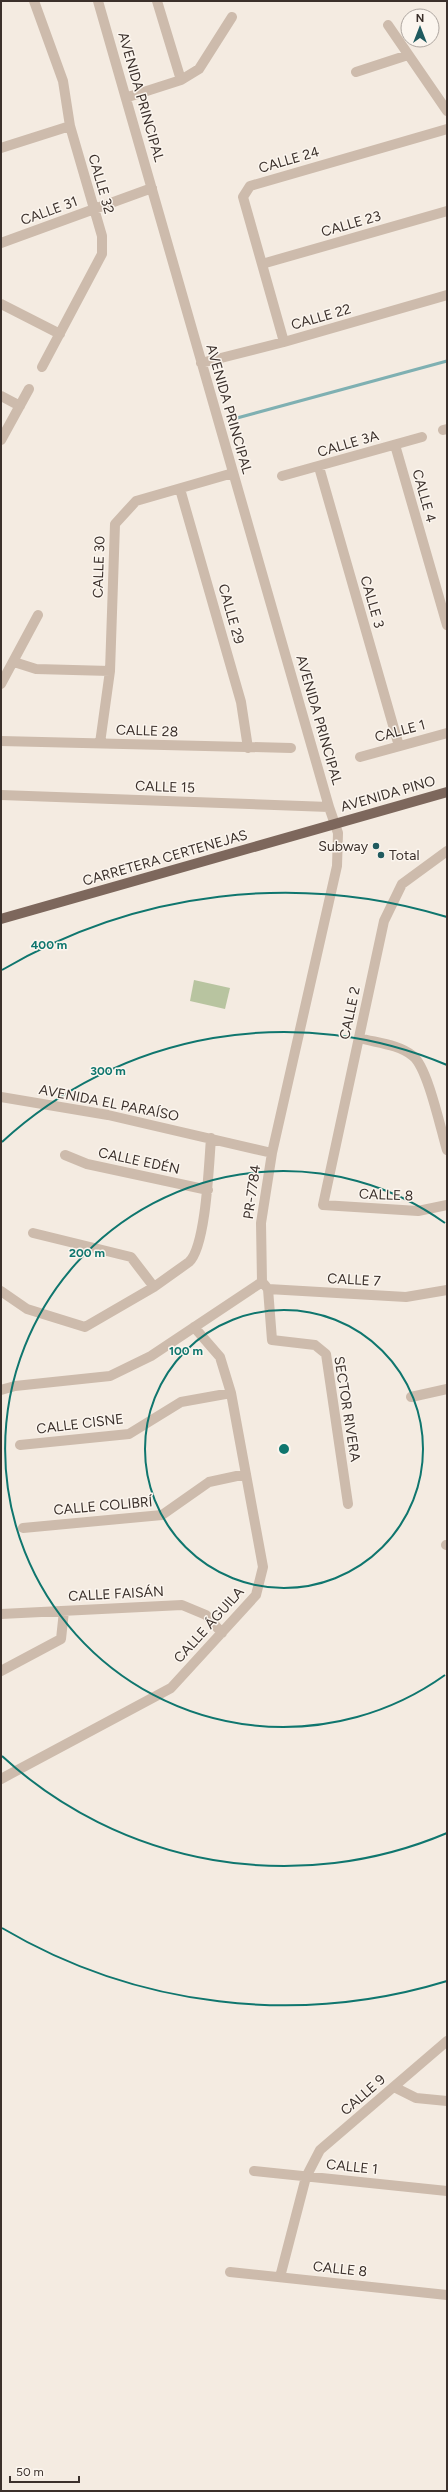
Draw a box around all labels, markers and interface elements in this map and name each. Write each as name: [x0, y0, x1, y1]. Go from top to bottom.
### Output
north arrow: [400, 8, 440, 48]
text: N: [416, 12, 424, 25]
street label: AVENIDA PRINCIPAL: [114, 30, 168, 165]
street label: CALLE 24: [257, 143, 322, 177]
street label: CALLE 32: [84, 152, 118, 216]
street label: CALLE 31: [18, 193, 80, 229]
street label: CALLE 23: [319, 207, 383, 241]
street label: CALLE 22: [289, 300, 353, 334]
street label: AVENIDA PRINCIPAL: [202, 342, 256, 477]
street label: CALLE 3A: [315, 427, 381, 461]
street label: CALLE 4: [408, 467, 440, 525]
street label: CALLE 30: [89, 535, 109, 599]
street label: CALLE 3: [356, 574, 388, 630]
street label: CALLE 29: [214, 582, 248, 646]
street label: AVENIDA PRINCIPAL: [292, 653, 346, 788]
street label: CALLE 1: [373, 716, 427, 746]
street label: CALLE 28: [116, 721, 178, 741]
street label: AVENIDA PINO: [339, 772, 437, 816]
street label: CALLE 15: [135, 777, 195, 797]
street label: CARRETERA CERTENEJAS: [81, 826, 249, 890]
place label: Subway: [318, 838, 369, 855]
marker: Subway: [371, 841, 381, 851]
place label: Total: [389, 847, 419, 864]
marker: Total: [376, 850, 386, 860]
text: 400 m: [31, 938, 67, 952]
street label: CALLE 2: [336, 985, 364, 1041]
text: 300 m: [90, 1064, 126, 1078]
street label: AVENIDA EL PARAÍSO: [38, 1081, 181, 1125]
street label: CALLE EDÉN: [97, 1144, 181, 1178]
street label: PR-7784: [240, 1163, 264, 1220]
street label: CALLE 8: [358, 1186, 414, 1204]
text: 200 m: [69, 1246, 105, 1260]
street label: CALLE 7: [327, 1270, 382, 1290]
text: 100 m: [169, 1344, 203, 1358]
street label: SECTOR RIVERA: [330, 1355, 364, 1463]
street label: CALLE CISNE: [36, 1410, 124, 1438]
centre of rings: [277, 1442, 291, 1456]
street label: CALLE COLIBRÍ: [53, 1493, 154, 1519]
street label: CALLE FAISÁN: [68, 1583, 164, 1605]
street label: CALLE ÁGUILA: [170, 1583, 248, 1667]
street label: CALLE 9: [337, 2071, 389, 2119]
street label: CALLE 1: [325, 2156, 379, 2178]
street label: CALLE 8: [312, 2258, 368, 2280]
scale bar: [10, 2458, 79, 2484]
text: 50 m: [16, 2465, 44, 2479]

